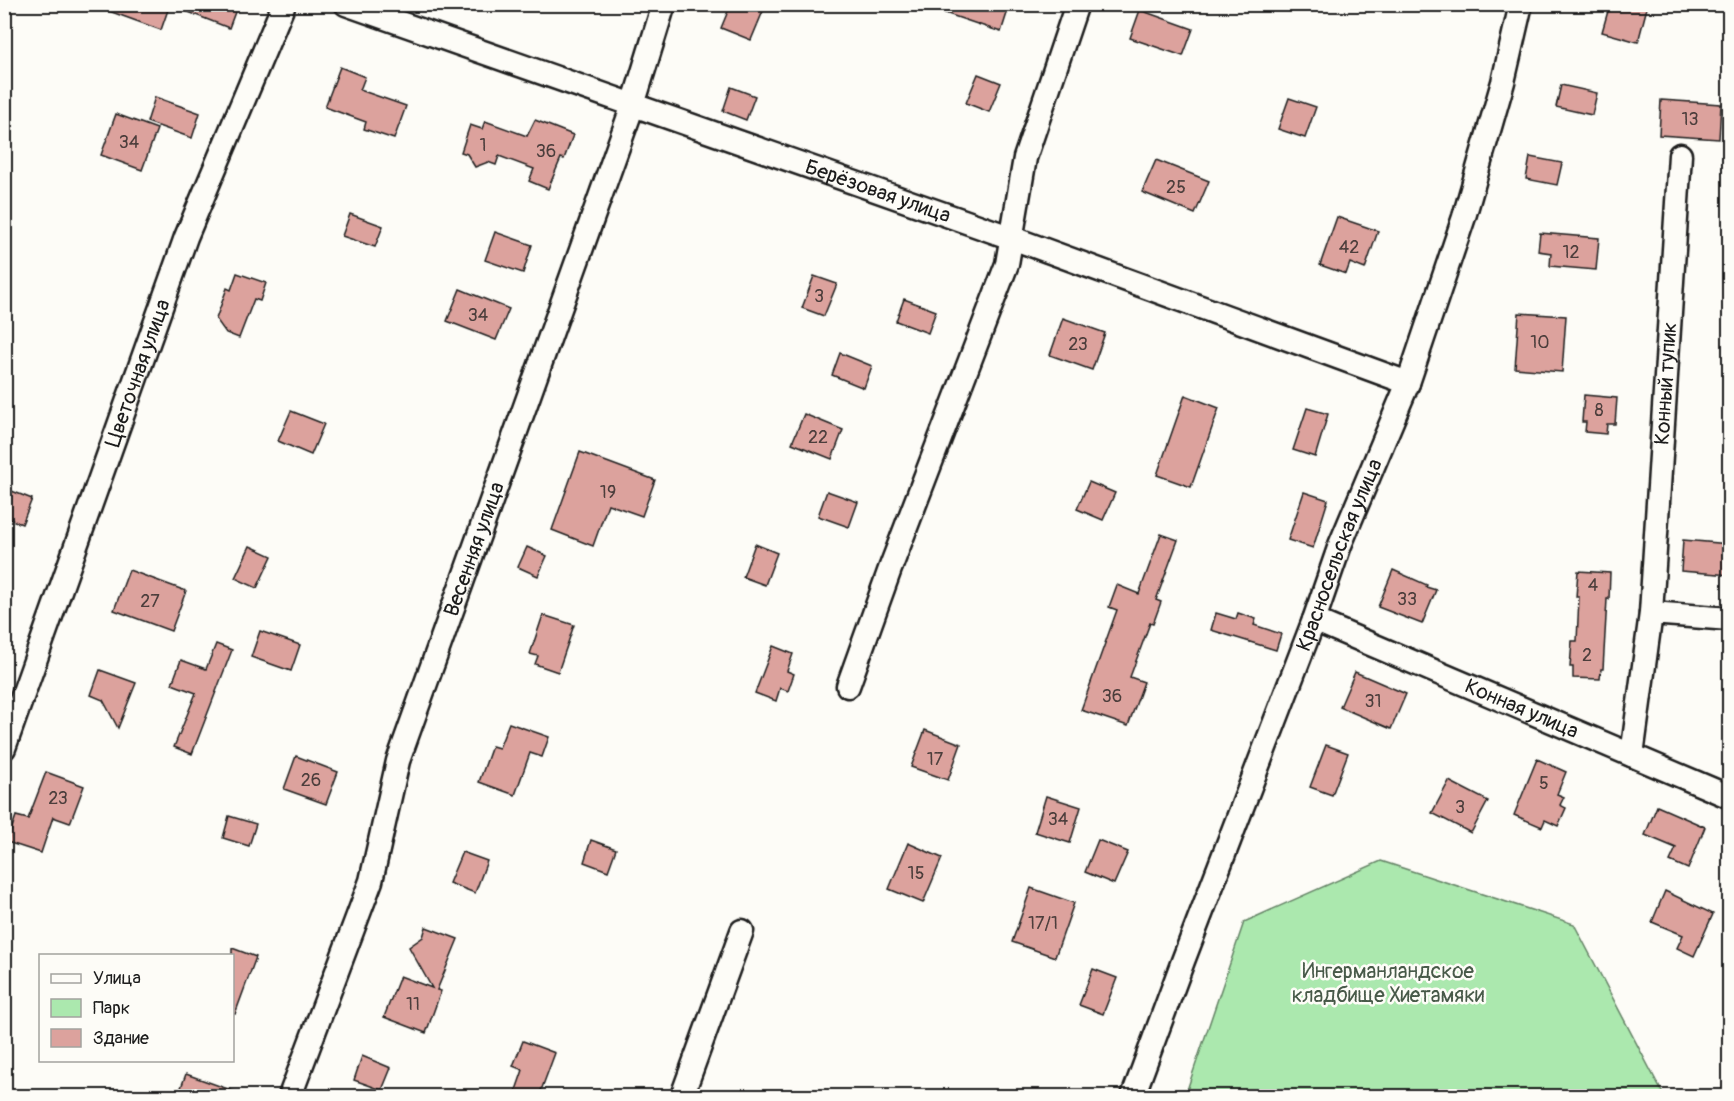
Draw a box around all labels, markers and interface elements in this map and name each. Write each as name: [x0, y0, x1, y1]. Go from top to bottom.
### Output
house number: 13: [1681, 108, 1699, 131]
house number: 34: [119, 131, 140, 154]
house number: 1: [479, 134, 487, 157]
house number: 36: [536, 140, 556, 163]
street label: Берёзовая улица: [802, 153, 955, 229]
house number: 25: [1166, 176, 1186, 199]
house number: 42: [1339, 236, 1359, 259]
house number: 12: [1562, 241, 1580, 264]
house number: 3: [814, 285, 824, 308]
street label: Цветочная улица: [99, 296, 176, 451]
house number: 34: [468, 304, 489, 327]
street label: Конный тупик: [1648, 321, 1683, 446]
house number: 10: [1530, 331, 1550, 354]
house number: 23: [1068, 333, 1088, 356]
house number: 8: [1594, 399, 1604, 422]
house number: 22: [808, 426, 828, 449]
street label: Красносельская улица: [1290, 455, 1388, 655]
street label: Весенняя улица: [438, 478, 510, 620]
house number: 19: [600, 481, 616, 504]
house number: 4: [1588, 574, 1599, 597]
house number: 33: [1397, 588, 1417, 611]
house number: 27: [140, 590, 160, 613]
house number: 2: [1582, 644, 1592, 667]
street label: Конная улица: [1461, 672, 1583, 745]
house number: 36: [1102, 685, 1122, 708]
house number: 31: [1364, 690, 1382, 713]
house number: 17: [927, 748, 944, 771]
house number: 26: [301, 769, 321, 792]
house number: 5: [1539, 772, 1549, 795]
house number: 23: [48, 787, 68, 810]
house number: 3: [1455, 796, 1465, 819]
house number: 34: [1048, 808, 1069, 831]
house number: 15: [908, 862, 924, 885]
house number: 17/1: [1028, 912, 1058, 935]
legend: [39, 954, 234, 1062]
park label: Ингерманландское кладбище Хиетамяки: [1292, 958, 1484, 1009]
text: Улица: [93, 967, 141, 990]
house number: 11: [406, 993, 420, 1016]
text: Парк: [93, 997, 130, 1020]
text: Здание: [93, 1027, 149, 1050]

